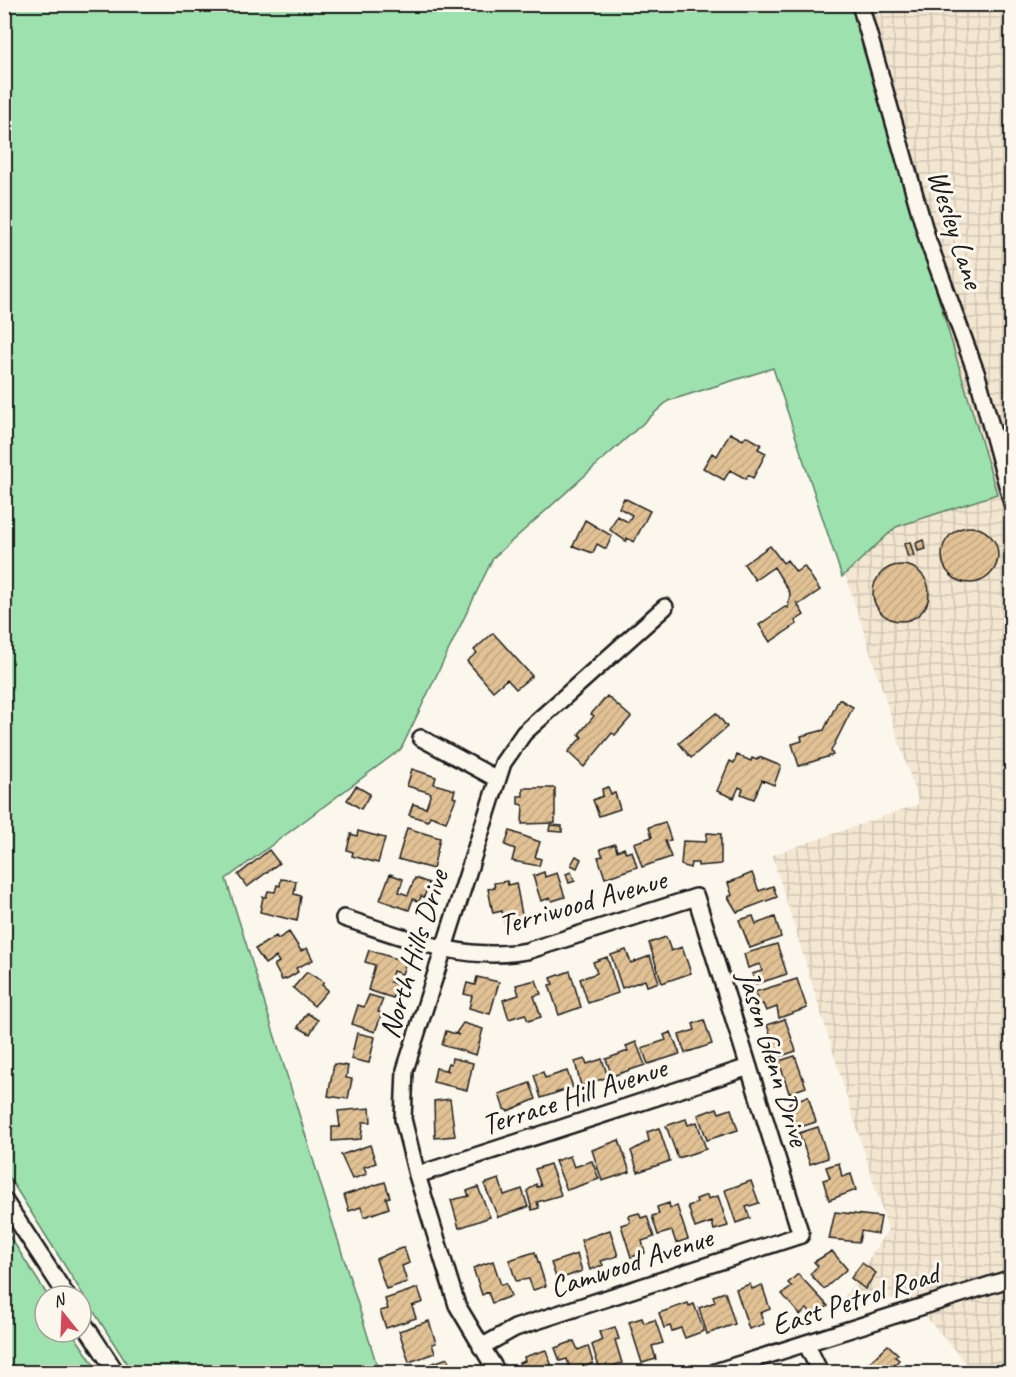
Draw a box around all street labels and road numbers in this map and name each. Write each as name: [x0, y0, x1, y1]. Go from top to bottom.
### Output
street label: Wesley Lane: [919, 165, 994, 295]
street label: Terriwood Avenue: [494, 859, 672, 944]
street label: North Hills Drive: [369, 863, 457, 1043]
street label: Jason Glenn Drive: [729, 964, 819, 1152]
street label: Terrace Hill Avenue: [477, 1048, 673, 1144]
street label: Camwood Avenue: [545, 1217, 719, 1306]
street label: East Petrol Road: [766, 1253, 948, 1344]

